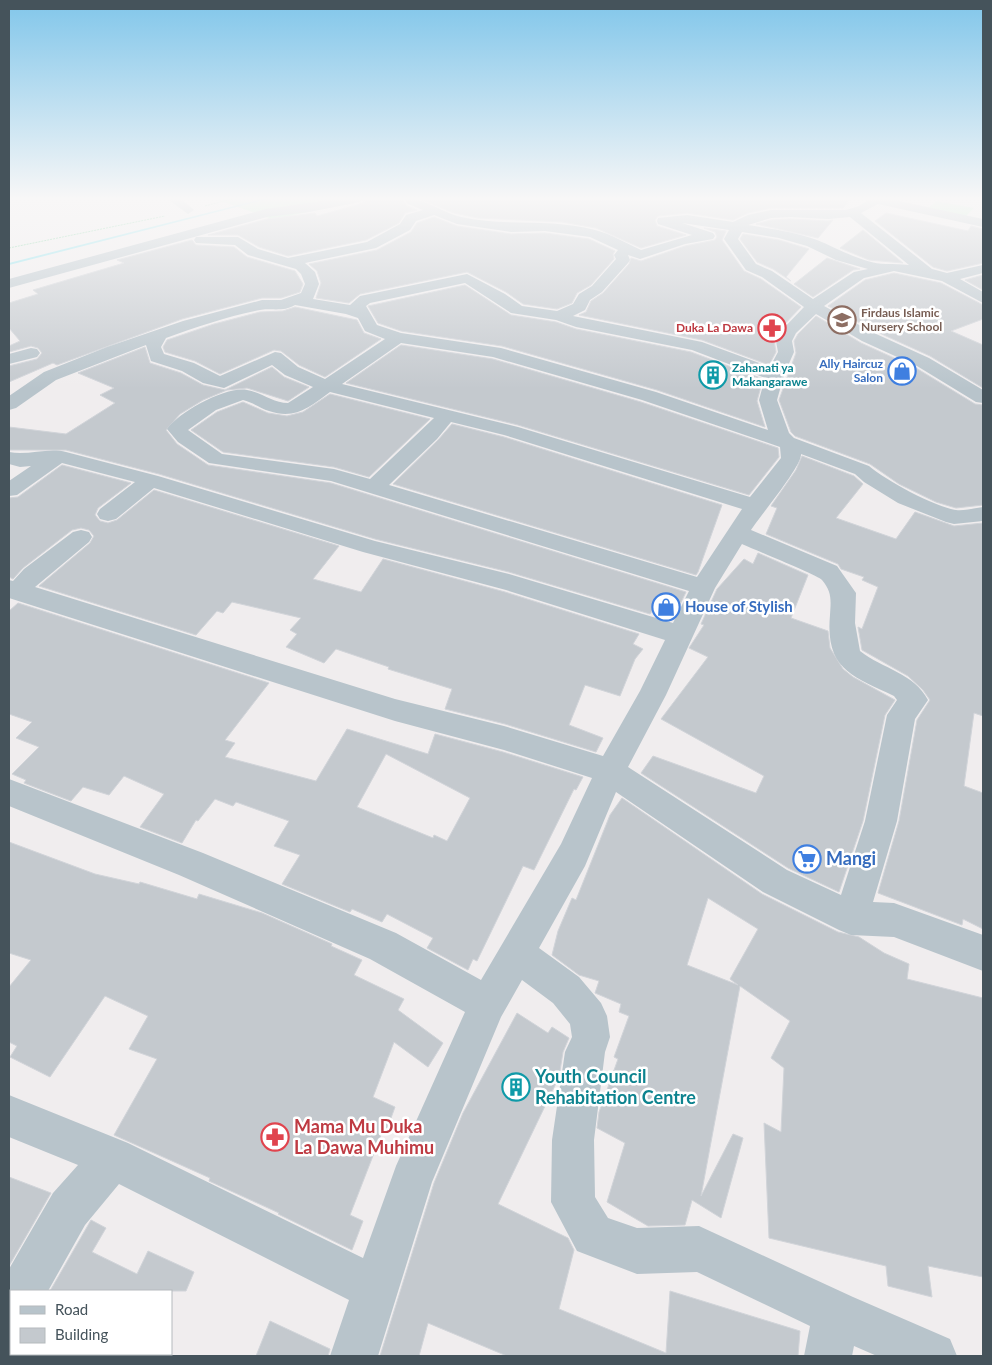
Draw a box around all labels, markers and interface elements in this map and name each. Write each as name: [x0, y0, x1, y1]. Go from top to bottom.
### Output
school or university icon: Firdaus Islamic Nursery School: [827, 305, 857, 335]
place label: Firdaus Islamic Nursery School: [861, 305, 942, 334]
pharmacy icon: Duka La Dawa: [757, 313, 787, 343]
place label: Duka La Dawa: [676, 320, 753, 335]
place label: Ally Haircuz Salon: [818, 356, 883, 385]
shop icon: Ally Haircuz Salon: [887, 356, 917, 386]
building icon: Zahanati ya Makangarawe: [698, 360, 728, 390]
place label: Zahanati ya Makangarawe: [732, 360, 808, 389]
shop icon: House of Stylish: [651, 592, 681, 622]
place label: House of Stylish: [685, 597, 793, 615]
supermarket icon: Mangi: [792, 844, 822, 874]
place label: Mangi: [826, 847, 876, 869]
place label: Youth Council Rehabitation Centre: [534, 1065, 696, 1108]
building icon: Youth Council Rehabitation Centre: [501, 1072, 531, 1102]
place label: Mama Mu Duka La Dawa Muhimu: [294, 1115, 434, 1158]
pharmacy icon: Mama Mu Duka La Dawa Muhimu: [260, 1122, 290, 1152]
legend: [10, 1290, 172, 1355]
text: Road: [55, 1300, 88, 1318]
text: Building: [55, 1325, 108, 1343]

